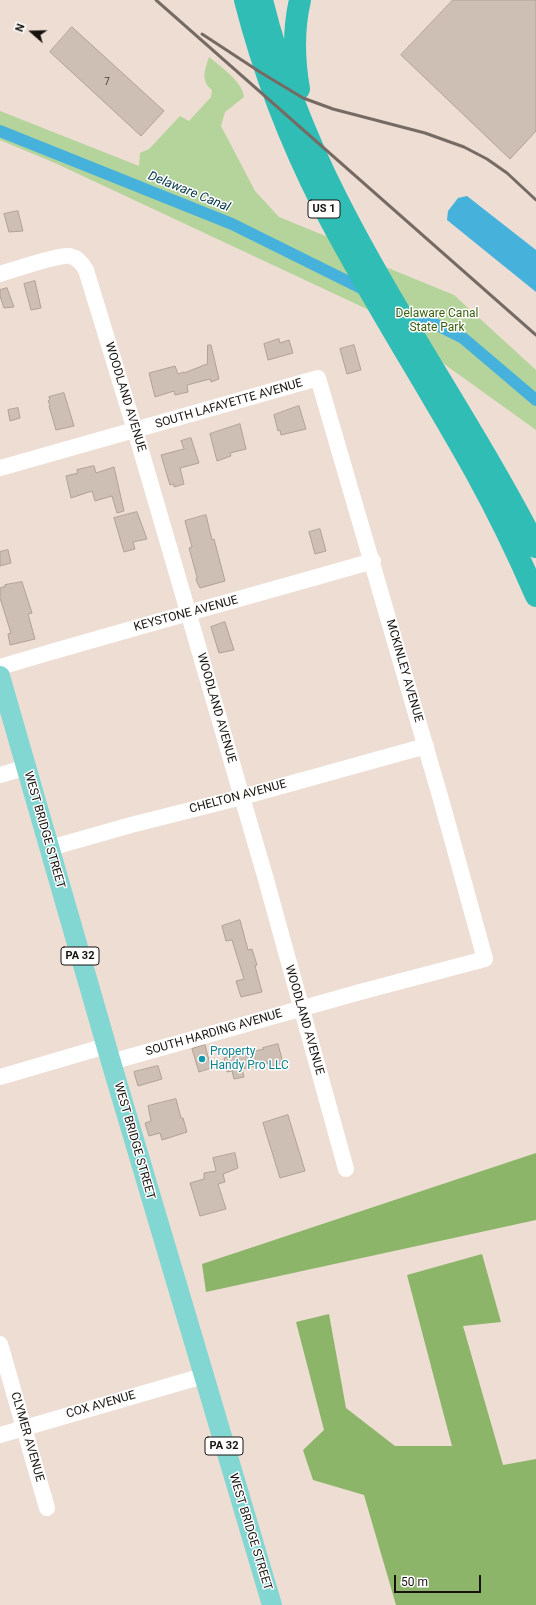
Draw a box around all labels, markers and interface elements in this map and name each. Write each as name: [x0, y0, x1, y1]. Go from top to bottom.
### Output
north arrow: [12, 12, 52, 52]
text: N: [13, 22, 28, 34]
house number: 7: [104, 76, 110, 88]
water label: Delaware Canal: [146, 168, 232, 216]
road number: US 1: [308, 200, 340, 218]
park label: Delaware Canal State Park: [396, 307, 478, 335]
street label: WOODLAND AVENUE: [101, 340, 149, 454]
street label: SOUTH LAFAYETTE AVENUE: [154, 376, 304, 432]
street label: KEYSTONE AVENUE: [132, 593, 240, 635]
street label: MCKINLEY AVENUE: [382, 618, 426, 724]
street label: WOODLAND AVENUE: [193, 651, 239, 765]
street label: WEST BRIDGE STREET: [20, 770, 68, 890]
street label: CHELTON AVENUE: [188, 777, 288, 817]
road number: PA 32: [61, 947, 99, 965]
street label: WOODLAND AVENUE: [281, 963, 327, 1077]
street label: SOUTH HARDING AVENUE: [144, 1007, 284, 1059]
place label: Property Handy Pro LLC: [210, 1045, 289, 1073]
marker: Property Handy Pro LLC: [197, 1054, 207, 1064]
street label: WEST BRIDGE STREET: [110, 1081, 158, 1201]
street label: COX AVENUE: [65, 1388, 137, 1422]
street label: CLYMER AVENUE: [7, 1390, 47, 1484]
road number: PA 32: [205, 1437, 243, 1455]
street label: WEST BRIDGE STREET: [225, 1472, 275, 1592]
scale bar: [396, 1567, 483, 1593]
text: 50 m: [401, 1575, 428, 1589]

